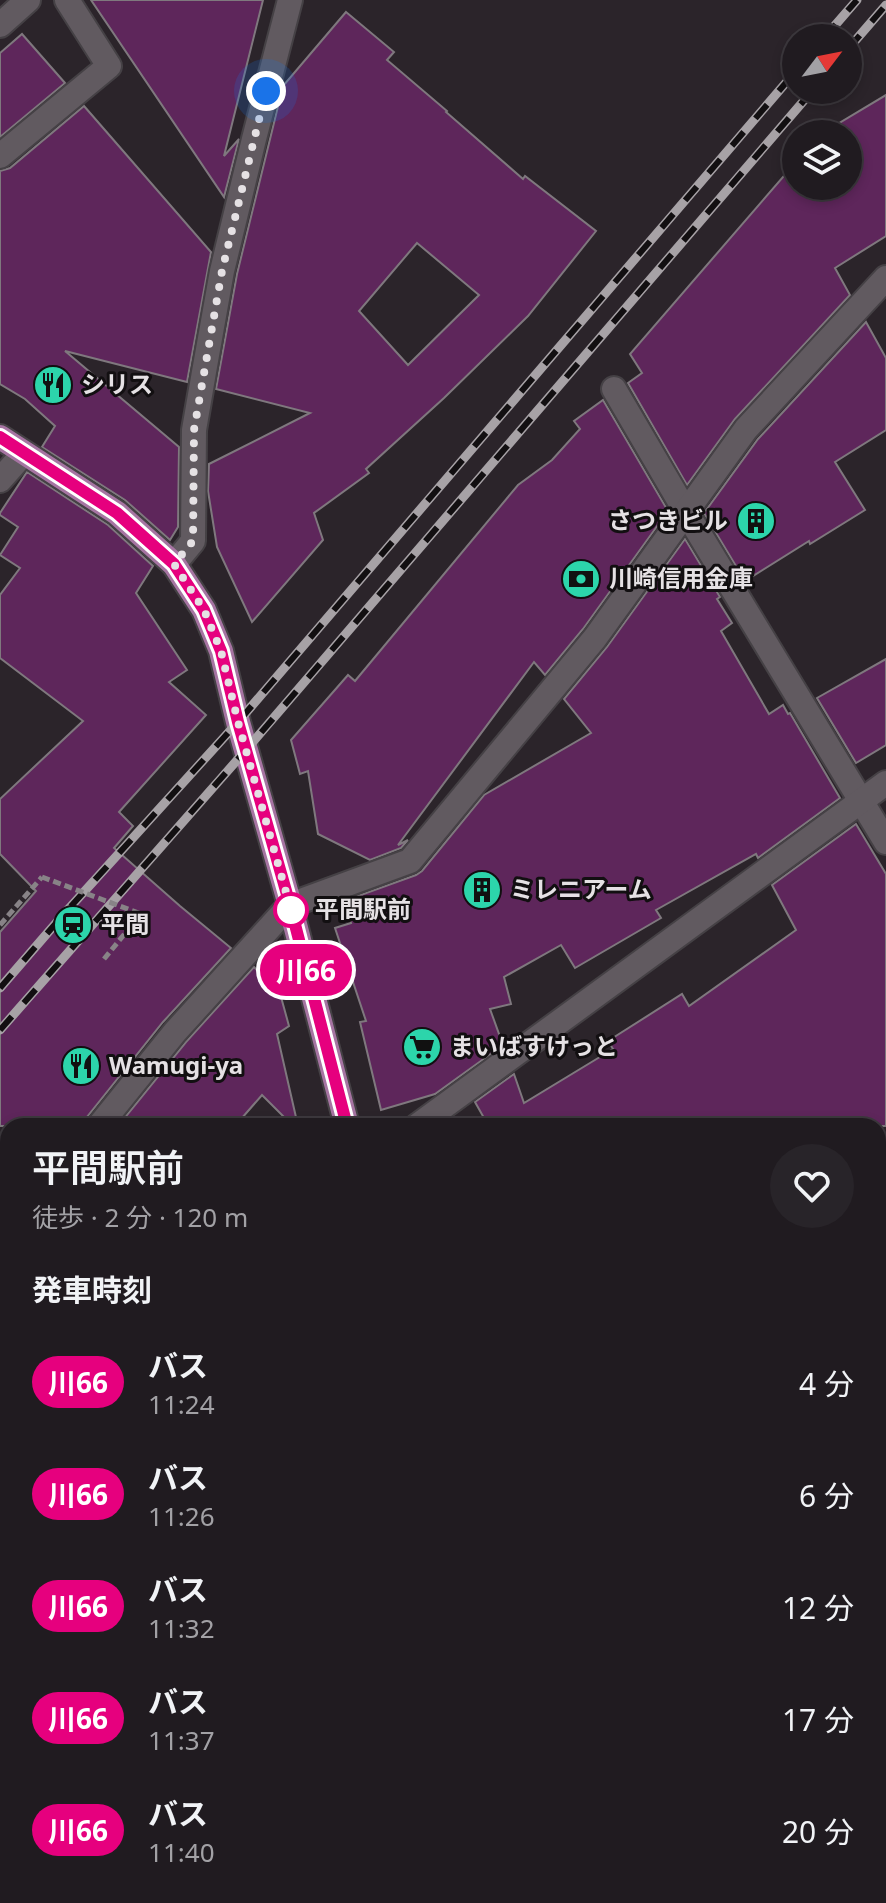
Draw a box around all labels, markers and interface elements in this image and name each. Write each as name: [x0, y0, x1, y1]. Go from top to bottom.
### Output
north arrow: [782, 24, 862, 104]
map controls: [782, 24, 862, 200]
your location: [246, 71, 286, 111]
button: layers: [782, 120, 862, 200]
restaurant icon: シリス: [32, 364, 74, 406]
place label: シリス: [81, 367, 153, 400]
building icon: さつきビル: [735, 500, 777, 542]
place label: さつきビル: [608, 503, 728, 536]
bank icon: 川崎信用金庫: [560, 558, 602, 600]
place label: 川崎信用金庫: [609, 561, 753, 594]
building icon: ミレニアーム: [461, 869, 503, 911]
place label: ミレニアーム: [510, 872, 652, 905]
place label: 平間駅前: [315, 892, 411, 925]
marker: 平間駅前: [274, 893, 308, 927]
station icon: 平間: [52, 904, 94, 946]
place label: 平間: [101, 907, 149, 940]
line badge: 川66: [260, 944, 352, 996]
text: 川66: [276, 951, 336, 989]
supermarket icon: まいばすけっと: [401, 1026, 443, 1068]
place label: まいばすけっと: [450, 1029, 618, 1062]
restaurant icon: Wamugi-ya: [60, 1045, 102, 1087]
place label: Wamugi-ya: [109, 1048, 243, 1081]
text: 平間駅前: [32, 1141, 184, 1193]
button: heart: [770, 1144, 854, 1228]
text: 徒歩 · 2 分 · 120 m: [32, 1199, 248, 1235]
text: 発車時刻: [32, 1269, 152, 1310]
text: バス: [148, 1345, 208, 1386]
text: 川66: [48, 1363, 108, 1401]
text: 4 分: [799, 1363, 854, 1404]
text: 11:24: [148, 1386, 215, 1422]
text: バス: [148, 1457, 208, 1498]
text: 川66: [48, 1475, 108, 1513]
text: 6 分: [799, 1475, 854, 1516]
text: 11:26: [148, 1498, 215, 1534]
text: バス: [148, 1569, 208, 1610]
text: 川66: [48, 1587, 108, 1625]
text: 12 分: [782, 1587, 854, 1628]
text: 11:32: [148, 1610, 215, 1646]
text: バス: [148, 1681, 208, 1722]
text: 川66: [48, 1699, 108, 1737]
text: 17 分: [782, 1699, 854, 1740]
text: 11:37: [148, 1722, 215, 1758]
text: バス: [148, 1793, 208, 1834]
text: 川66: [48, 1811, 108, 1849]
text: 20 分: [782, 1811, 854, 1852]
text: 11:40: [148, 1834, 215, 1870]

